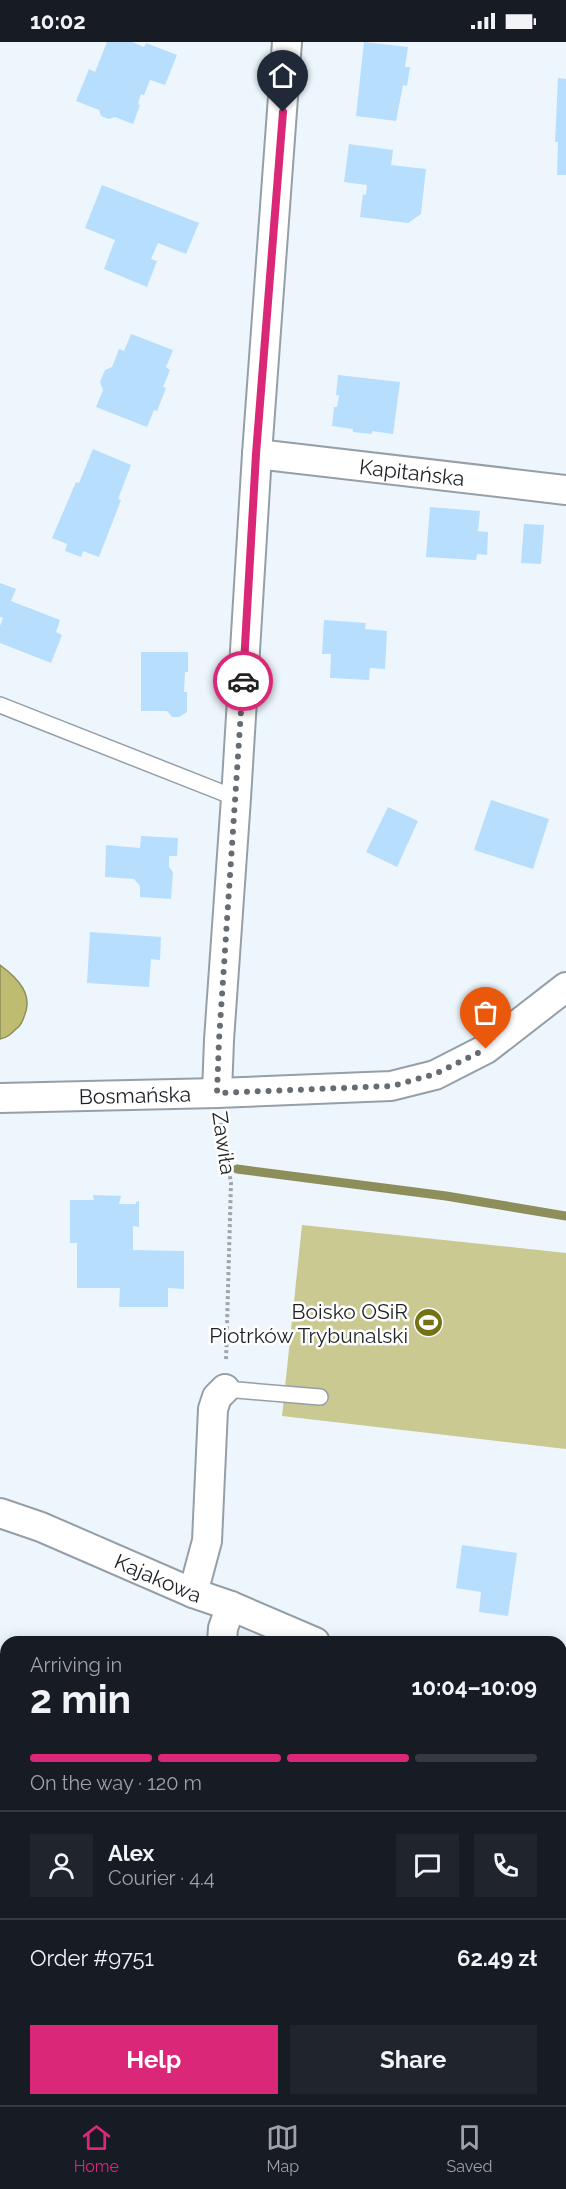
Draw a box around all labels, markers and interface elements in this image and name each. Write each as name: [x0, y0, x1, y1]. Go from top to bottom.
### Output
text: 10:02: [30, 8, 86, 34]
pin: [257, 50, 308, 112]
icon: home: [266, 59, 299, 92]
street label: Kapitańska: [358, 454, 466, 491]
courier: [213, 651, 273, 711]
icon: car: [227, 665, 260, 698]
pin: [460, 987, 511, 1049]
icon: bag: [469, 996, 502, 1029]
street label: Bosmańska: [79, 1081, 191, 1109]
street label: Zawiła: [207, 1110, 241, 1176]
place label: Boisko OSiR Piotrków Trybunalski: [209, 1299, 408, 1348]
sports icon: Boisko OSiR Piotrków Trybunalski: [413, 1307, 445, 1339]
street label: Kajakowa: [111, 1548, 205, 1607]
text: Arriving in: [30, 1653, 122, 1677]
text: 10:04–10:09: [412, 1674, 537, 1700]
text: 2 min: [30, 1676, 131, 1722]
text: On the way · 120 m: [30, 1771, 202, 1795]
button: person: [30, 1834, 93, 1897]
button: chat: [396, 1834, 459, 1897]
button: phone: [474, 1834, 537, 1897]
text: Alex: [108, 1840, 154, 1866]
text: Courier · 4.4: [108, 1866, 215, 1890]
text: Order #9751: [30, 1945, 154, 1971]
text: 62.49 zł: [457, 1945, 537, 1971]
button: Help: [30, 2025, 278, 2094]
button: Share: [290, 2025, 537, 2094]
tab: Home: [74, 2121, 119, 2176]
tab: Map: [266, 2121, 299, 2176]
tab: Saved: [447, 2121, 492, 2176]

